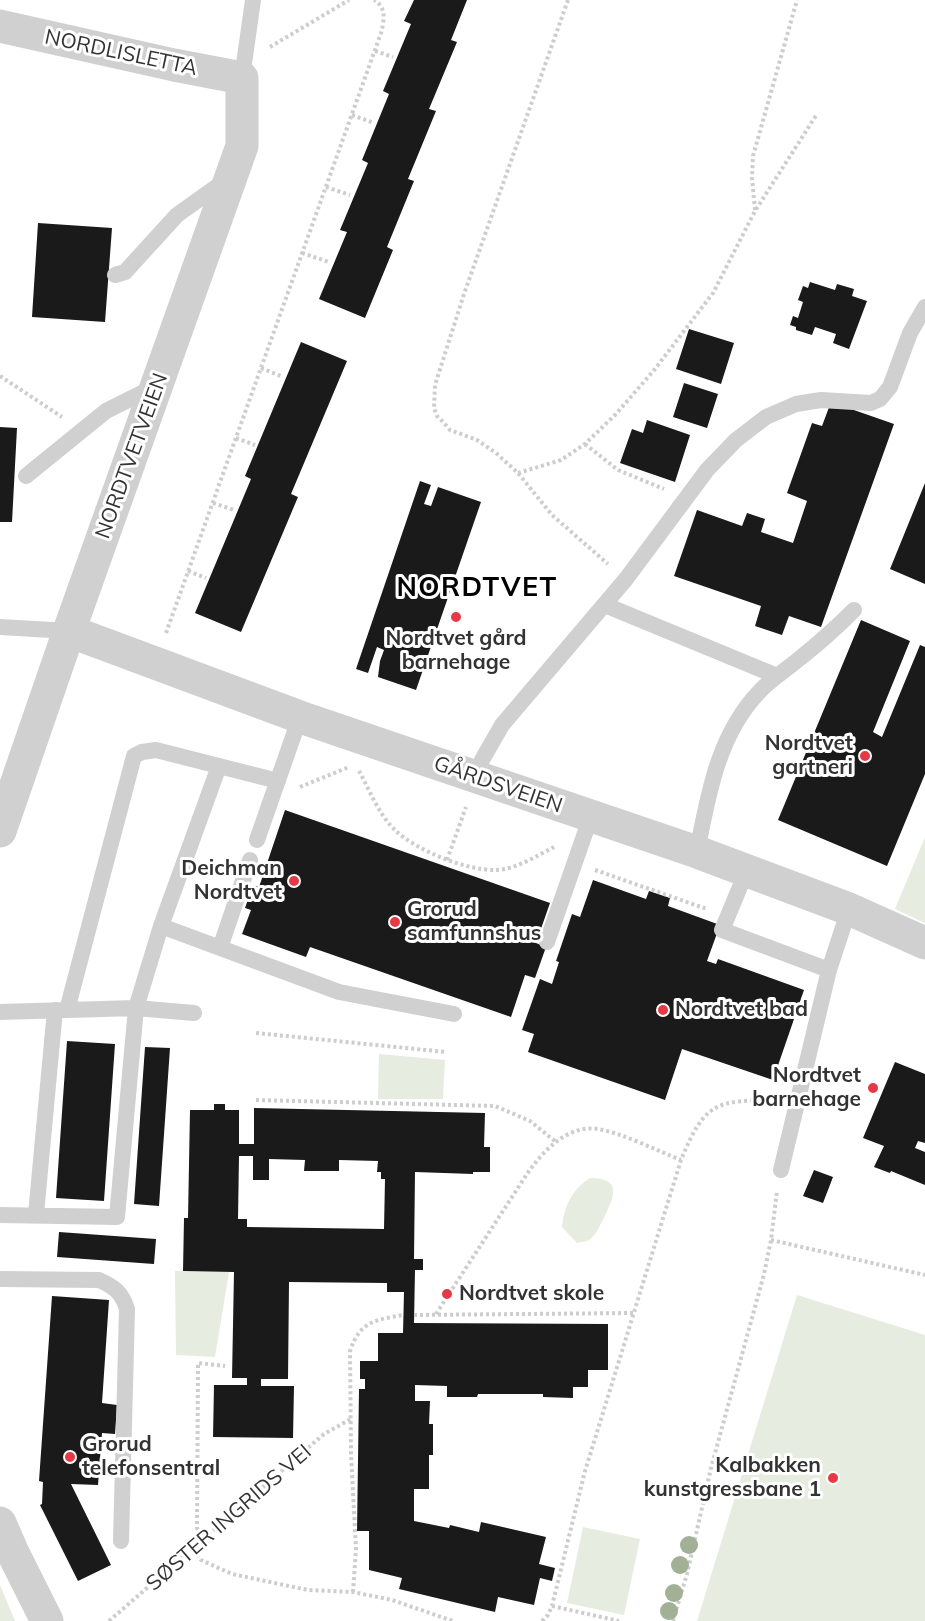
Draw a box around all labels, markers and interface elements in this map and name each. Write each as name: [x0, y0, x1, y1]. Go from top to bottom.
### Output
street label: NORDLISLETTA: [43, 25, 199, 81]
street label: NORDTVETVEIEN: [90, 370, 174, 542]
district label: NORDTVET: [396, 572, 558, 604]
marker: Nordtvet gård barnehage: [449, 610, 463, 624]
place label: Nordtvet gård barnehage: [385, 626, 527, 676]
place label: Nordtvet gartneri: [765, 731, 853, 781]
marker: Nordtvet gartneri: [858, 749, 872, 763]
street label: GÅRDSVEIEN: [430, 751, 566, 819]
place label: Deichman Nordtvet: [181, 856, 282, 906]
marker: Deichman Nordtvet: [287, 874, 301, 888]
place label: Grorud samfunnshus: [407, 897, 541, 947]
marker: Grorud samfunnshus: [388, 915, 402, 929]
place label: Nordtvet bad: [675, 997, 808, 1023]
marker: Nordtvet bad: [656, 1003, 670, 1017]
place label: Nordtvet barnehage: [752, 1063, 861, 1113]
marker: Nordtvet barnehage: [866, 1081, 880, 1095]
place label: Nordtvet skole: [459, 1281, 604, 1307]
marker: Nordtvet skole: [440, 1287, 454, 1301]
place label: Grorud telefonsentral: [82, 1432, 220, 1482]
street label: SØSTER INGRIDS VEI: [141, 1440, 317, 1596]
marker: Grorud telefonsentral: [63, 1450, 77, 1464]
place label: Kalbakken kunstgressbane 1: [644, 1453, 821, 1503]
marker: Kalbakken kunstgressbane 1: [826, 1471, 840, 1485]

